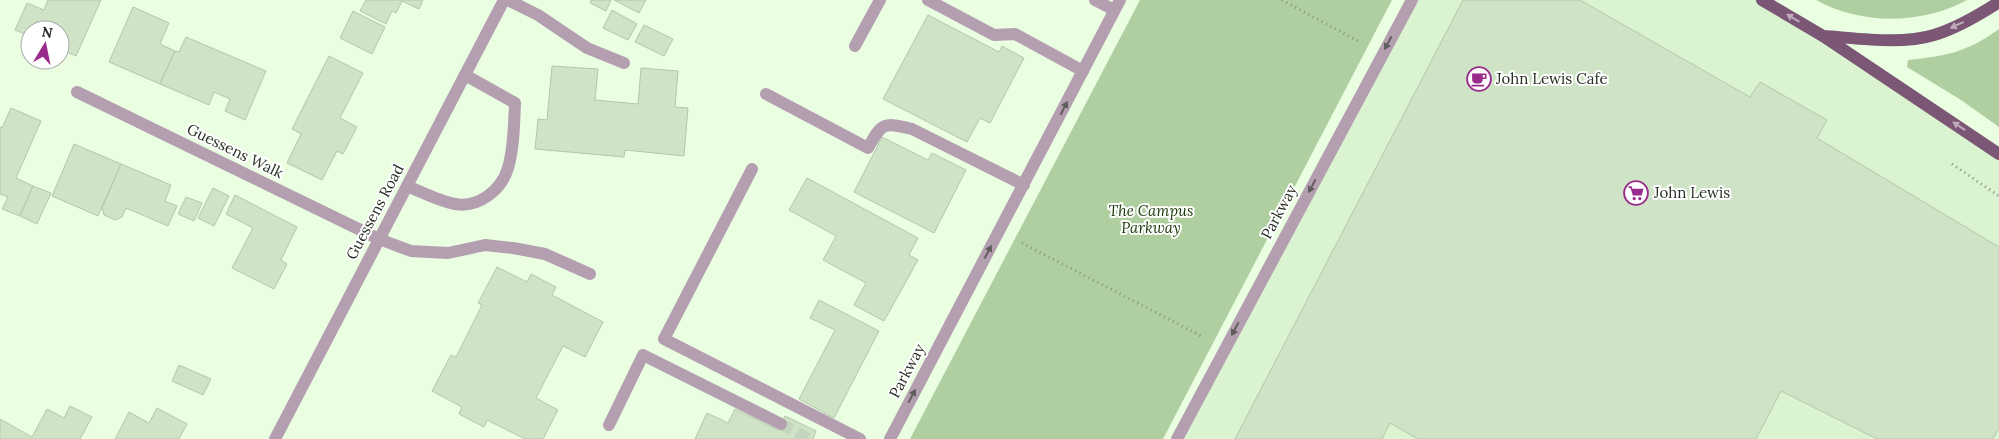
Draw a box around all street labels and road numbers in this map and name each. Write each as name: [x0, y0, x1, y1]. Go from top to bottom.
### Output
street label: Guessens Walk: [184, 119, 286, 182]
street label: Guessens Road: [341, 161, 408, 263]
street label: Parkway: [1256, 181, 1301, 242]
street label: Parkway: [884, 340, 929, 401]

